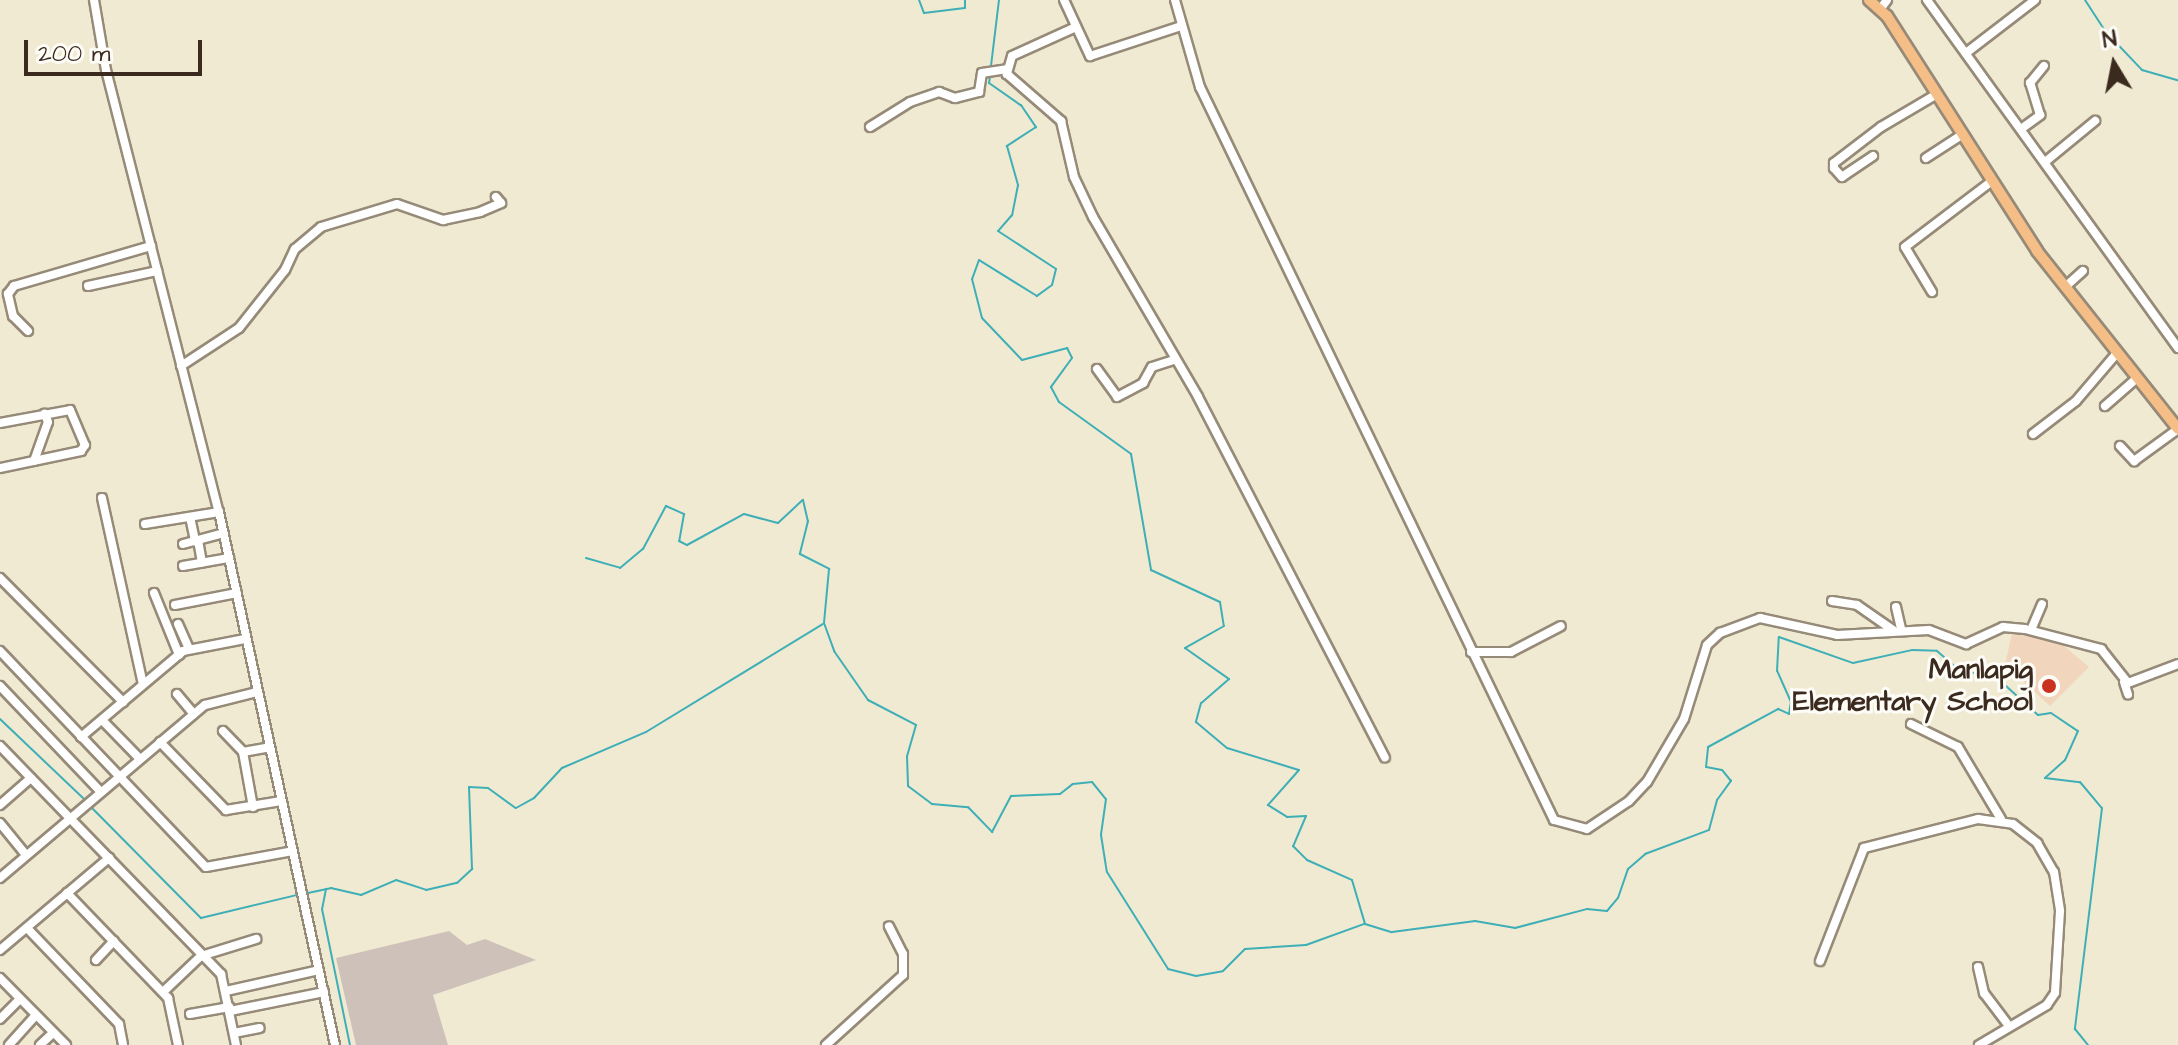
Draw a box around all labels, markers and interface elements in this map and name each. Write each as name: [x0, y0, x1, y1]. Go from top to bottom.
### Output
text: N: [2100, 23, 2119, 56]
scale bar: [28, 24, 206, 74]
north arrow: [2074, 24, 2154, 104]
text: 200 m: [38, 37, 110, 71]
place label: Manlapig Elementary School: [1793, 653, 2033, 719]
marker: Manlapig Elementary School: [2040, 677, 2058, 695]

